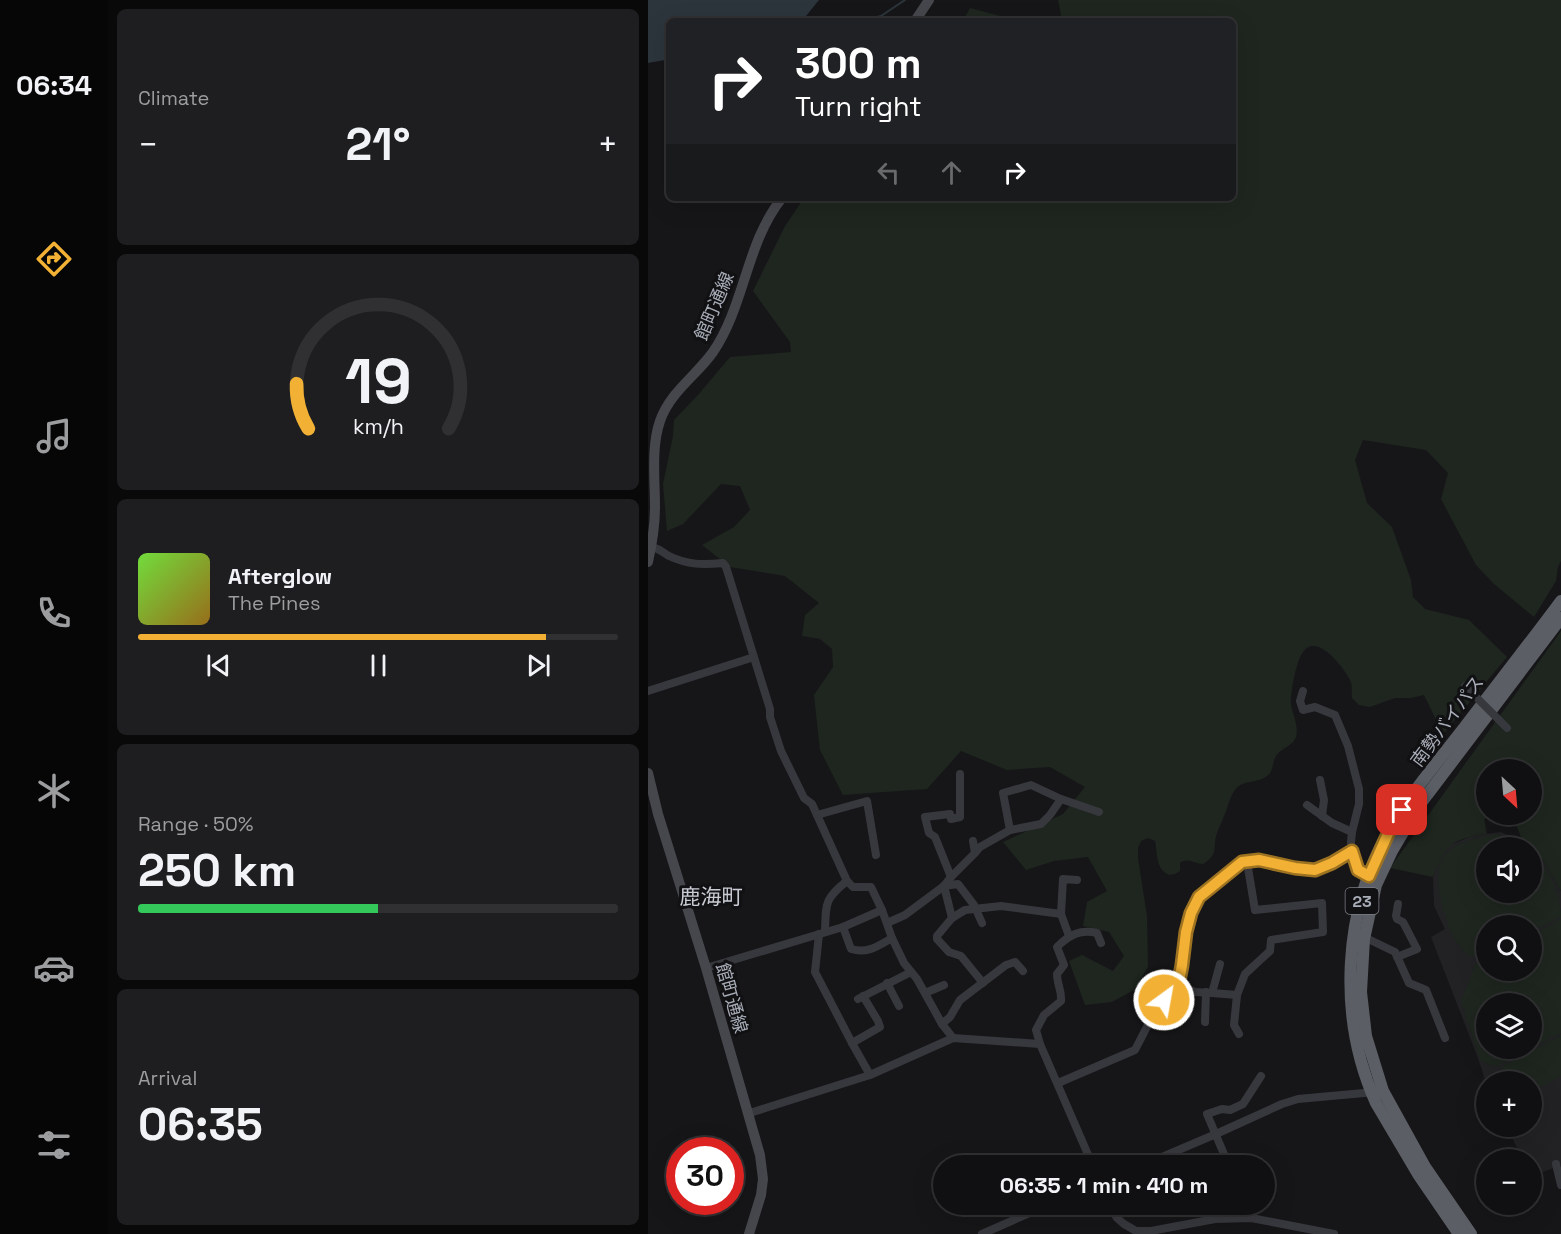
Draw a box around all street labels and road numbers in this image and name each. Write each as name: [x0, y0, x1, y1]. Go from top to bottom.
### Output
street label: 館町通線: [689, 268, 739, 344]
street label: 南勢バイパス: [1405, 671, 1489, 771]
road number: 23: [1346, 888, 1378, 914]
street label: 館町通線: [711, 960, 753, 1036]

